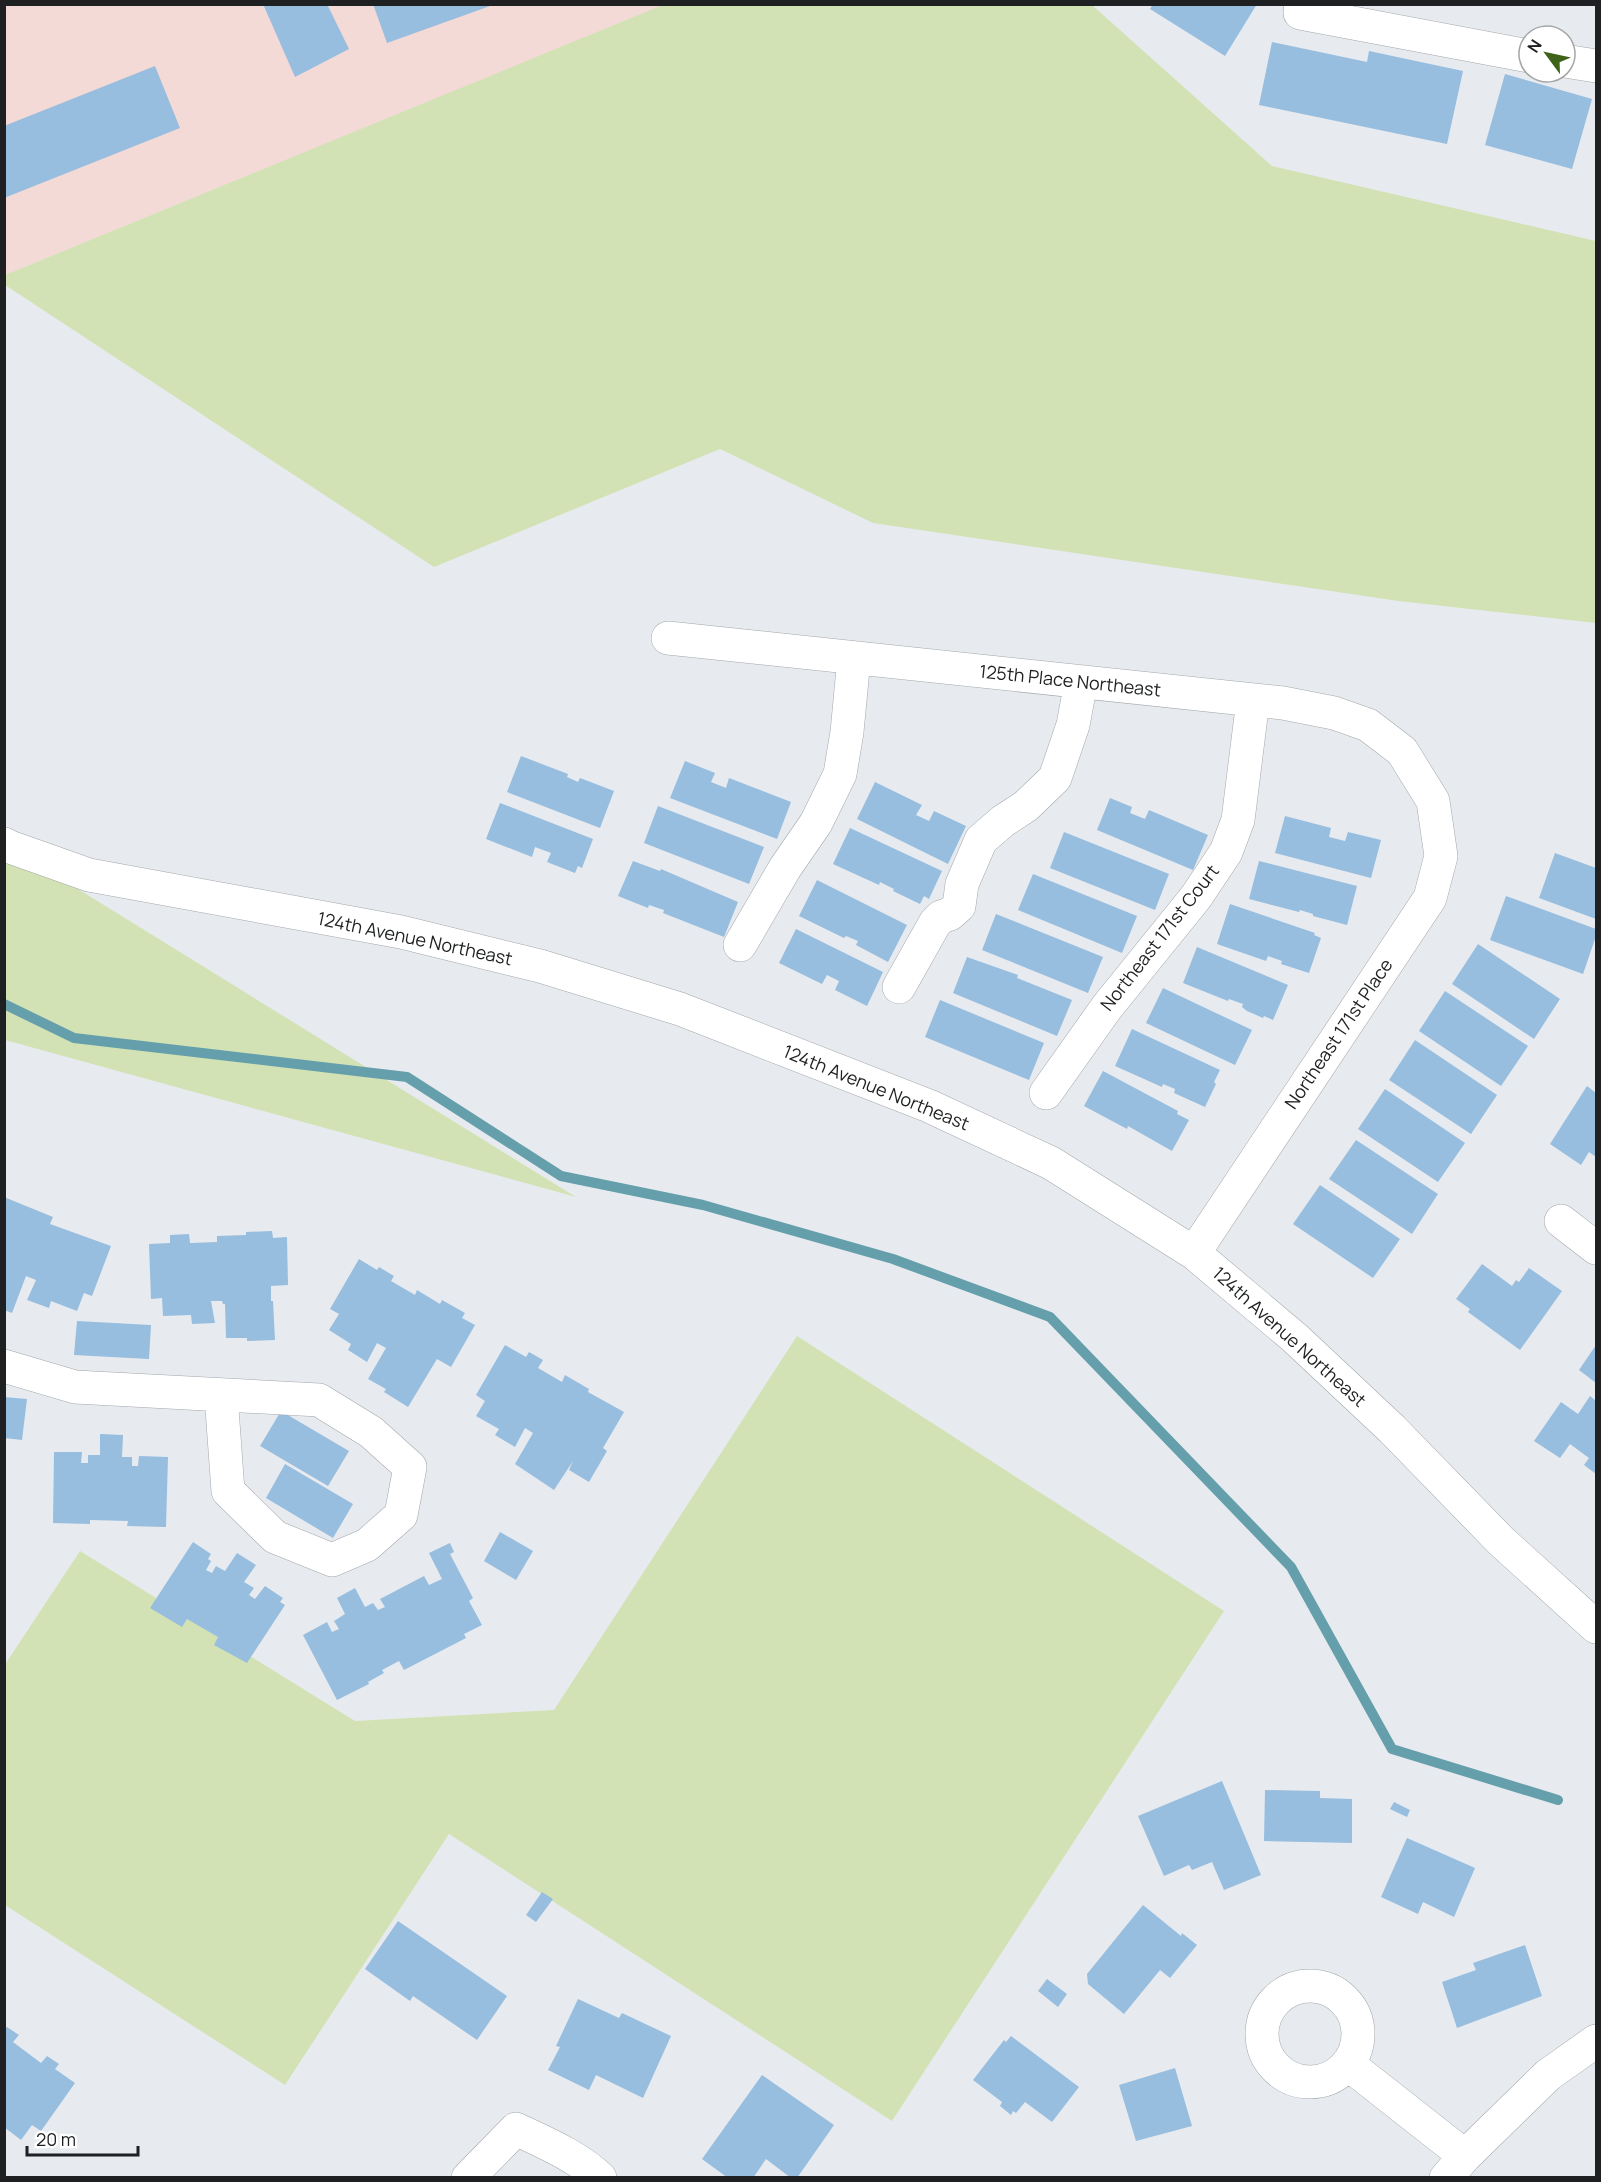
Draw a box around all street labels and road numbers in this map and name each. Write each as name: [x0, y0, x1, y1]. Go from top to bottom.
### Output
street label: 125th Place Northeast: [978, 659, 1162, 701]
street label: Northeast 171st Court: [1095, 859, 1224, 1015]
street label: 124th Avenue Northeast: [316, 906, 515, 970]
street label: Northeast 171st Place: [1279, 954, 1397, 1113]
street label: 124th Avenue Northeast: [780, 1039, 973, 1135]
street label: 124th Avenue Northeast: [1208, 1261, 1372, 1412]

